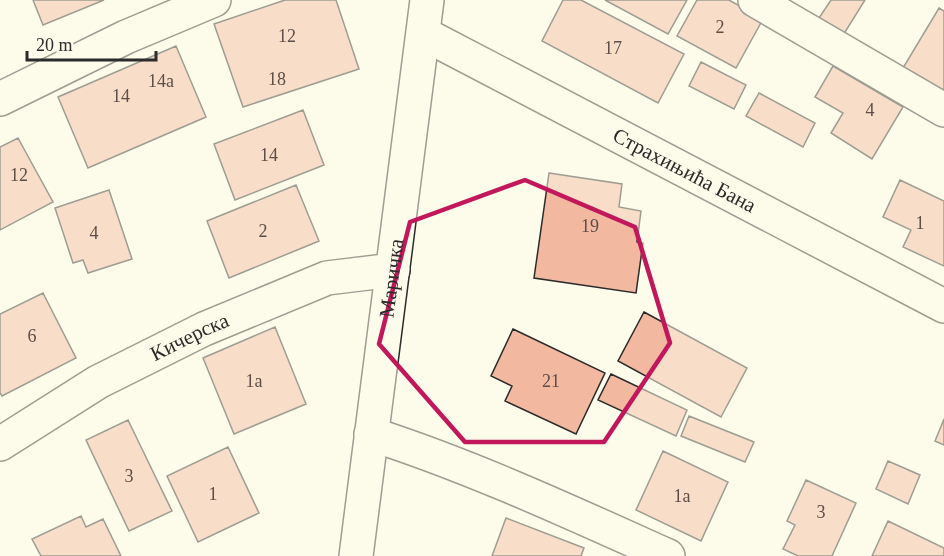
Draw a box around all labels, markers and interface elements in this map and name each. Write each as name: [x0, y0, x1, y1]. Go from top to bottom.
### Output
house number: 2: [716, 17, 725, 37]
scale bar: [27, 24, 156, 62]
house number: 12: [278, 26, 296, 46]
text: 20 m: [36, 35, 73, 55]
house number: 17: [604, 38, 622, 58]
house number: 18: [268, 69, 286, 89]
house number: 14a: [148, 71, 174, 91]
house number: 14: [112, 86, 130, 106]
house number: 4: [866, 100, 875, 120]
street label: Страхињића Бана: [609, 123, 761, 218]
house number: 14: [260, 145, 278, 165]
house number: 12: [10, 165, 28, 185]
house number: 1: [916, 213, 925, 233]
house number: 19: [581, 216, 599, 236]
house number: 2: [259, 221, 268, 241]
house number: 4: [90, 223, 99, 243]
street label: Маричка: [375, 237, 408, 319]
street label: Кичерска: [146, 308, 233, 366]
house number: 6: [28, 326, 37, 346]
house number: 1a: [246, 371, 263, 391]
house number: 21: [542, 371, 560, 391]
house number: 3: [125, 466, 134, 486]
house number: 1: [209, 484, 218, 504]
house number: 1a: [674, 486, 691, 506]
house number: 3: [817, 502, 826, 522]

